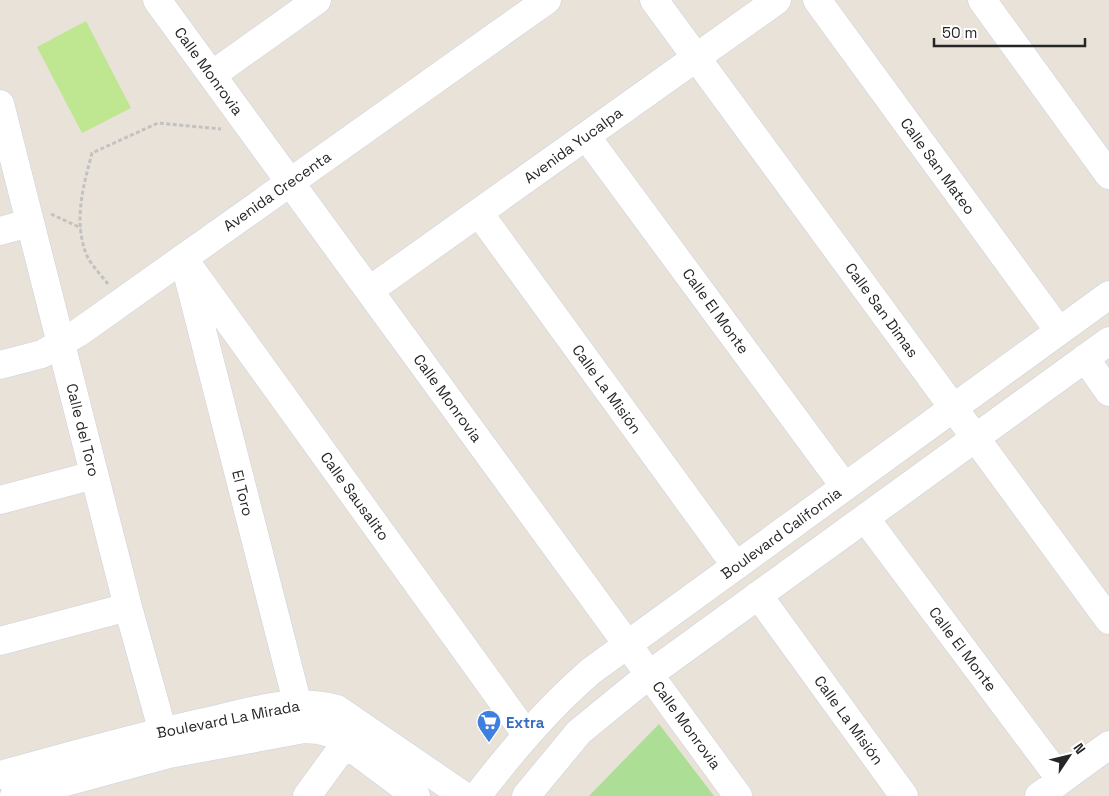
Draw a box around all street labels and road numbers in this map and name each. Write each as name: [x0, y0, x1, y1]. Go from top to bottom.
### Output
street label: Calle Monrovia: [171, 23, 248, 119]
street label: Avenida Yucalpa: [520, 103, 626, 187]
street label: Calle San Mateo: [896, 114, 980, 218]
street label: Avenida Crecenta: [220, 147, 335, 235]
street label: Calle San Dimas: [841, 259, 923, 361]
street label: Calle El Monte: [679, 265, 753, 358]
street label: Calle La Misión: [568, 341, 646, 437]
street label: Calle Monrovia: [410, 350, 487, 446]
street label: Calle del Toro: [62, 381, 104, 479]
street label: Calle Sausalito: [316, 448, 394, 544]
street label: El Toro: [228, 468, 258, 518]
street label: Boulevard California: [717, 483, 845, 583]
street label: Calle El Monte: [925, 603, 1001, 695]
street label: Calle La Misión: [810, 672, 888, 768]
street label: Calle Monrovia: [649, 677, 726, 773]
street label: Boulevard La Mirada: [155, 696, 302, 742]

